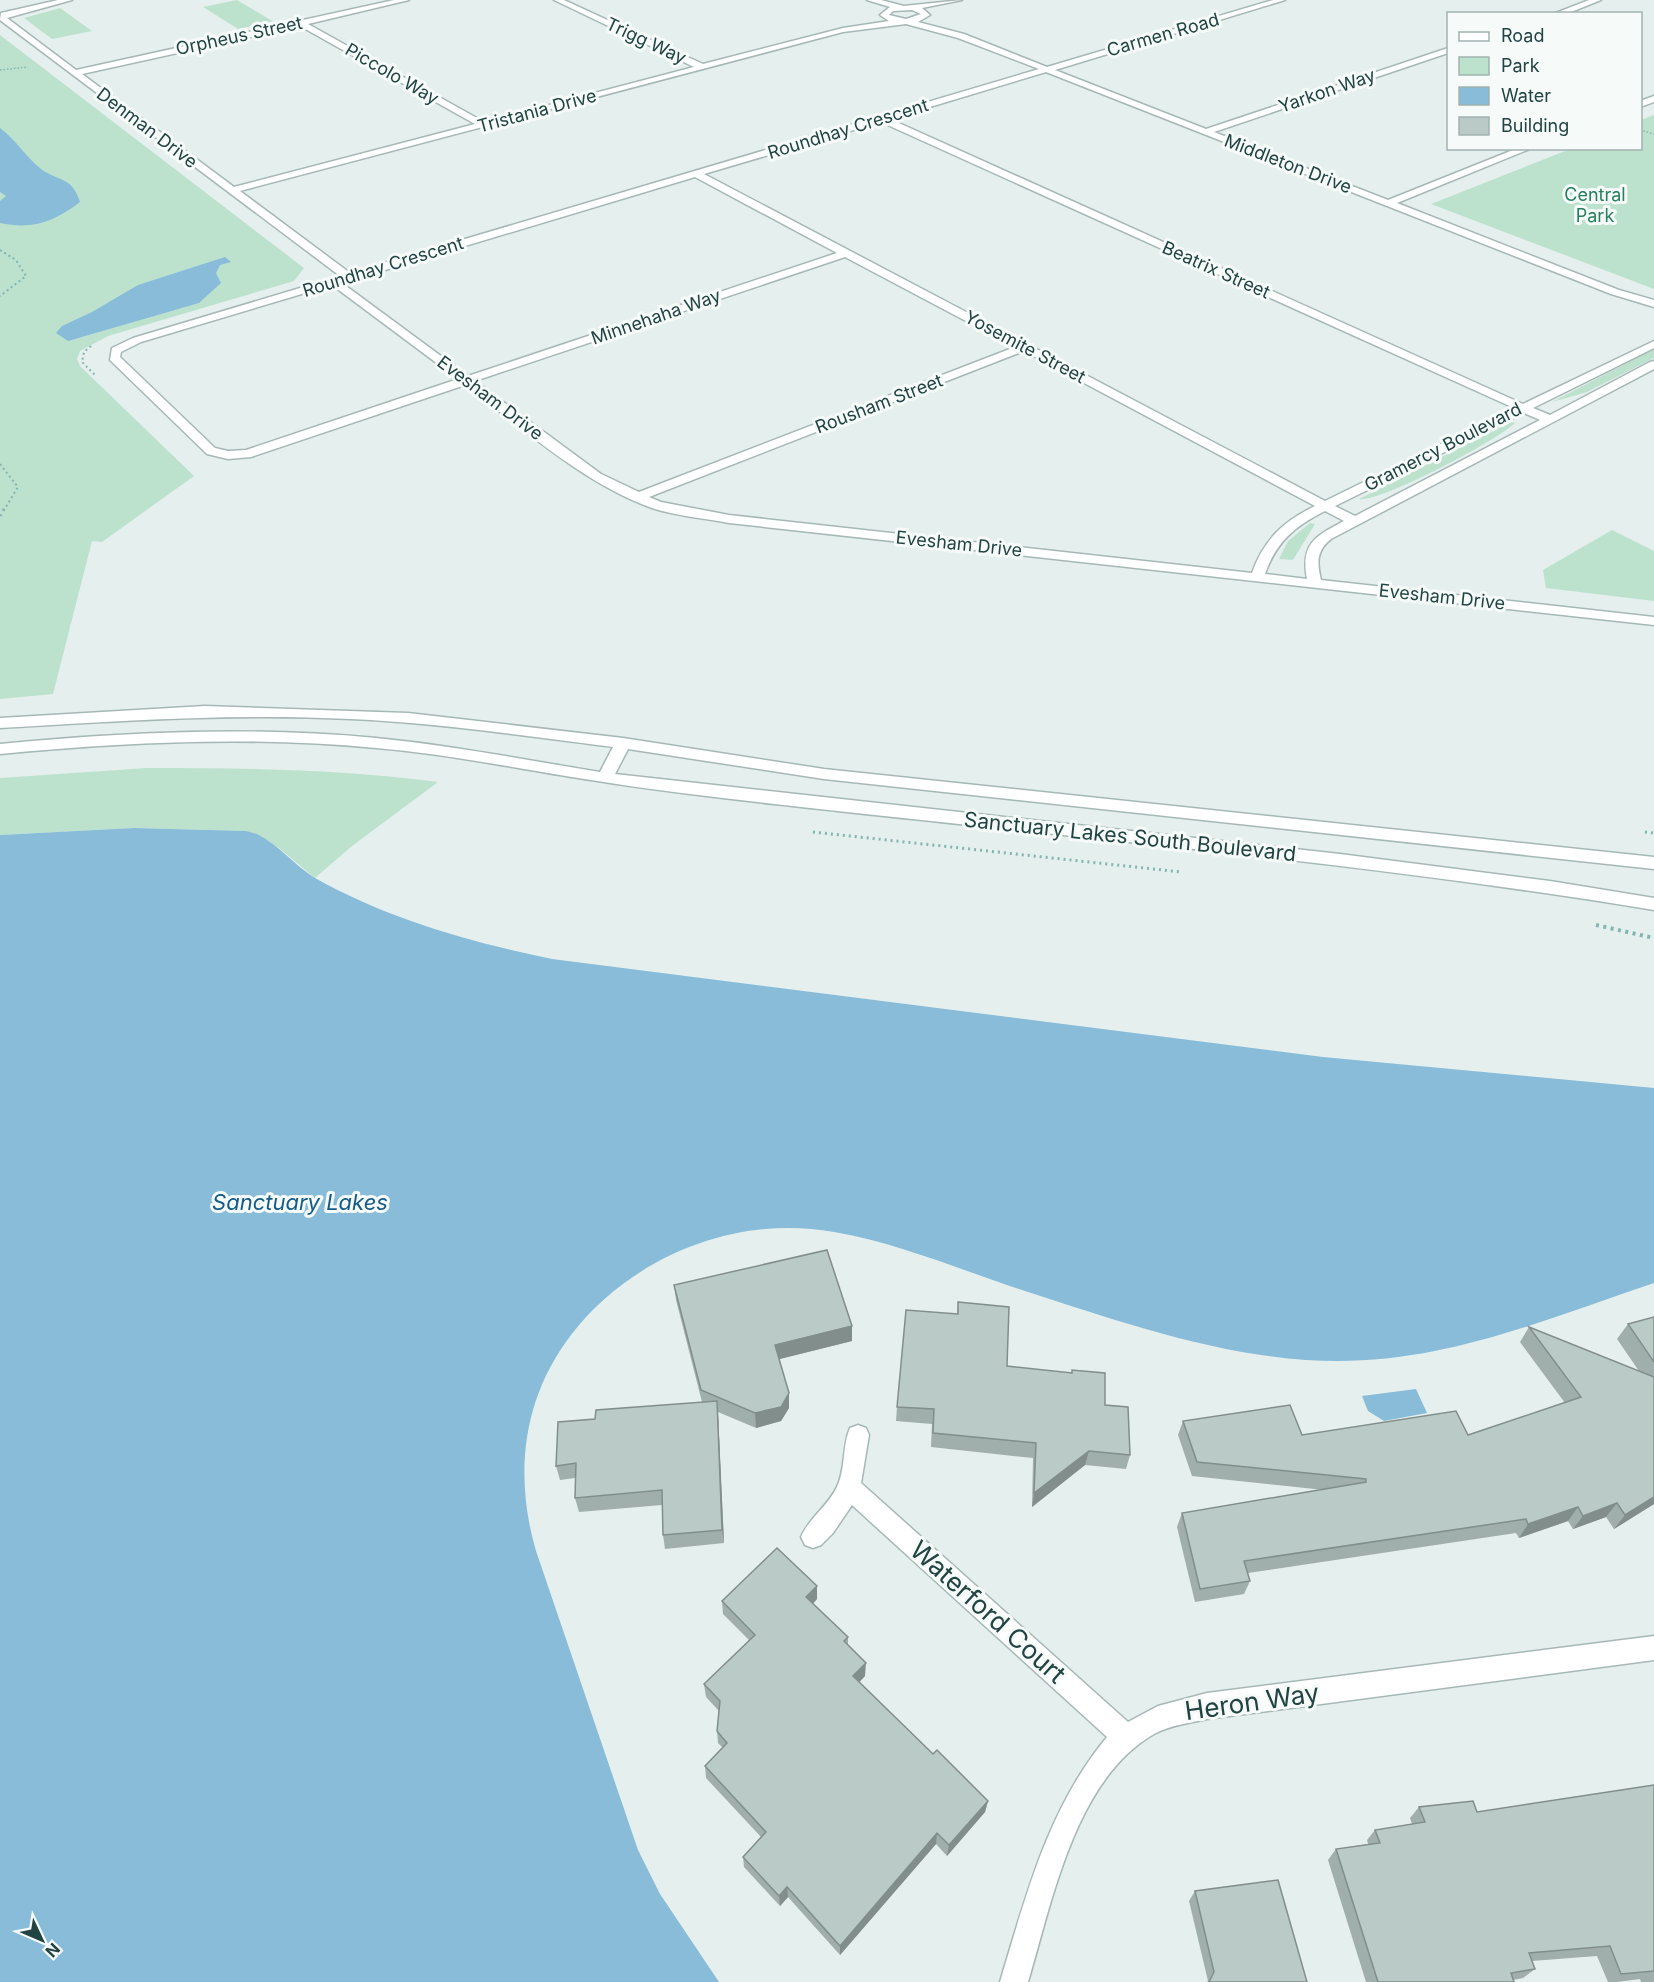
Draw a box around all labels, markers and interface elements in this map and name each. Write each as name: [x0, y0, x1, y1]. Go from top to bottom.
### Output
street label: Carmen Road: [1104, 8, 1221, 61]
street label: Orpheus Street: [174, 12, 304, 59]
legend: [1447, 12, 1642, 150]
street label: Trigg Way: [603, 13, 690, 68]
text: Road: [1501, 25, 1544, 46]
street label: Piccolo Way: [342, 38, 443, 109]
text: Park: [1501, 55, 1540, 76]
street label: Yarkon Way: [1276, 64, 1378, 117]
street label: Denman Drive: [93, 83, 202, 172]
street label: Tristania Drive: [475, 85, 599, 137]
text: Water: [1501, 85, 1551, 106]
street label: Roundhay Crescent: [765, 94, 931, 163]
text: Building: [1501, 115, 1569, 136]
street label: Middleton Drive: [1222, 130, 1355, 197]
park label: Central Park: [1564, 184, 1626, 226]
street label: Roundhay Crescent: [300, 232, 466, 301]
street label: Beatrix Street: [1159, 236, 1273, 303]
street label: Minnehaha Way: [588, 285, 723, 349]
street label: Yosemite Street: [961, 306, 1089, 387]
street label: Evesham Drive: [433, 351, 547, 444]
street label: Rousham Street: [812, 370, 946, 437]
street label: Gramercy Boulevard: [1361, 398, 1525, 495]
street label: Evesham Drive: [895, 526, 1023, 561]
street label: Evesham Drive: [1378, 579, 1506, 614]
street label: Sanctuary Lakes South Boulevard: [963, 807, 1297, 866]
water label: Sanctuary Lakes: [212, 1189, 388, 1215]
street label: Waterford Court: [904, 1534, 1072, 1689]
street label: Heron Way: [1183, 1677, 1321, 1726]
north arrow: [12, 1910, 72, 1970]
text: N: [41, 1939, 64, 1962]

